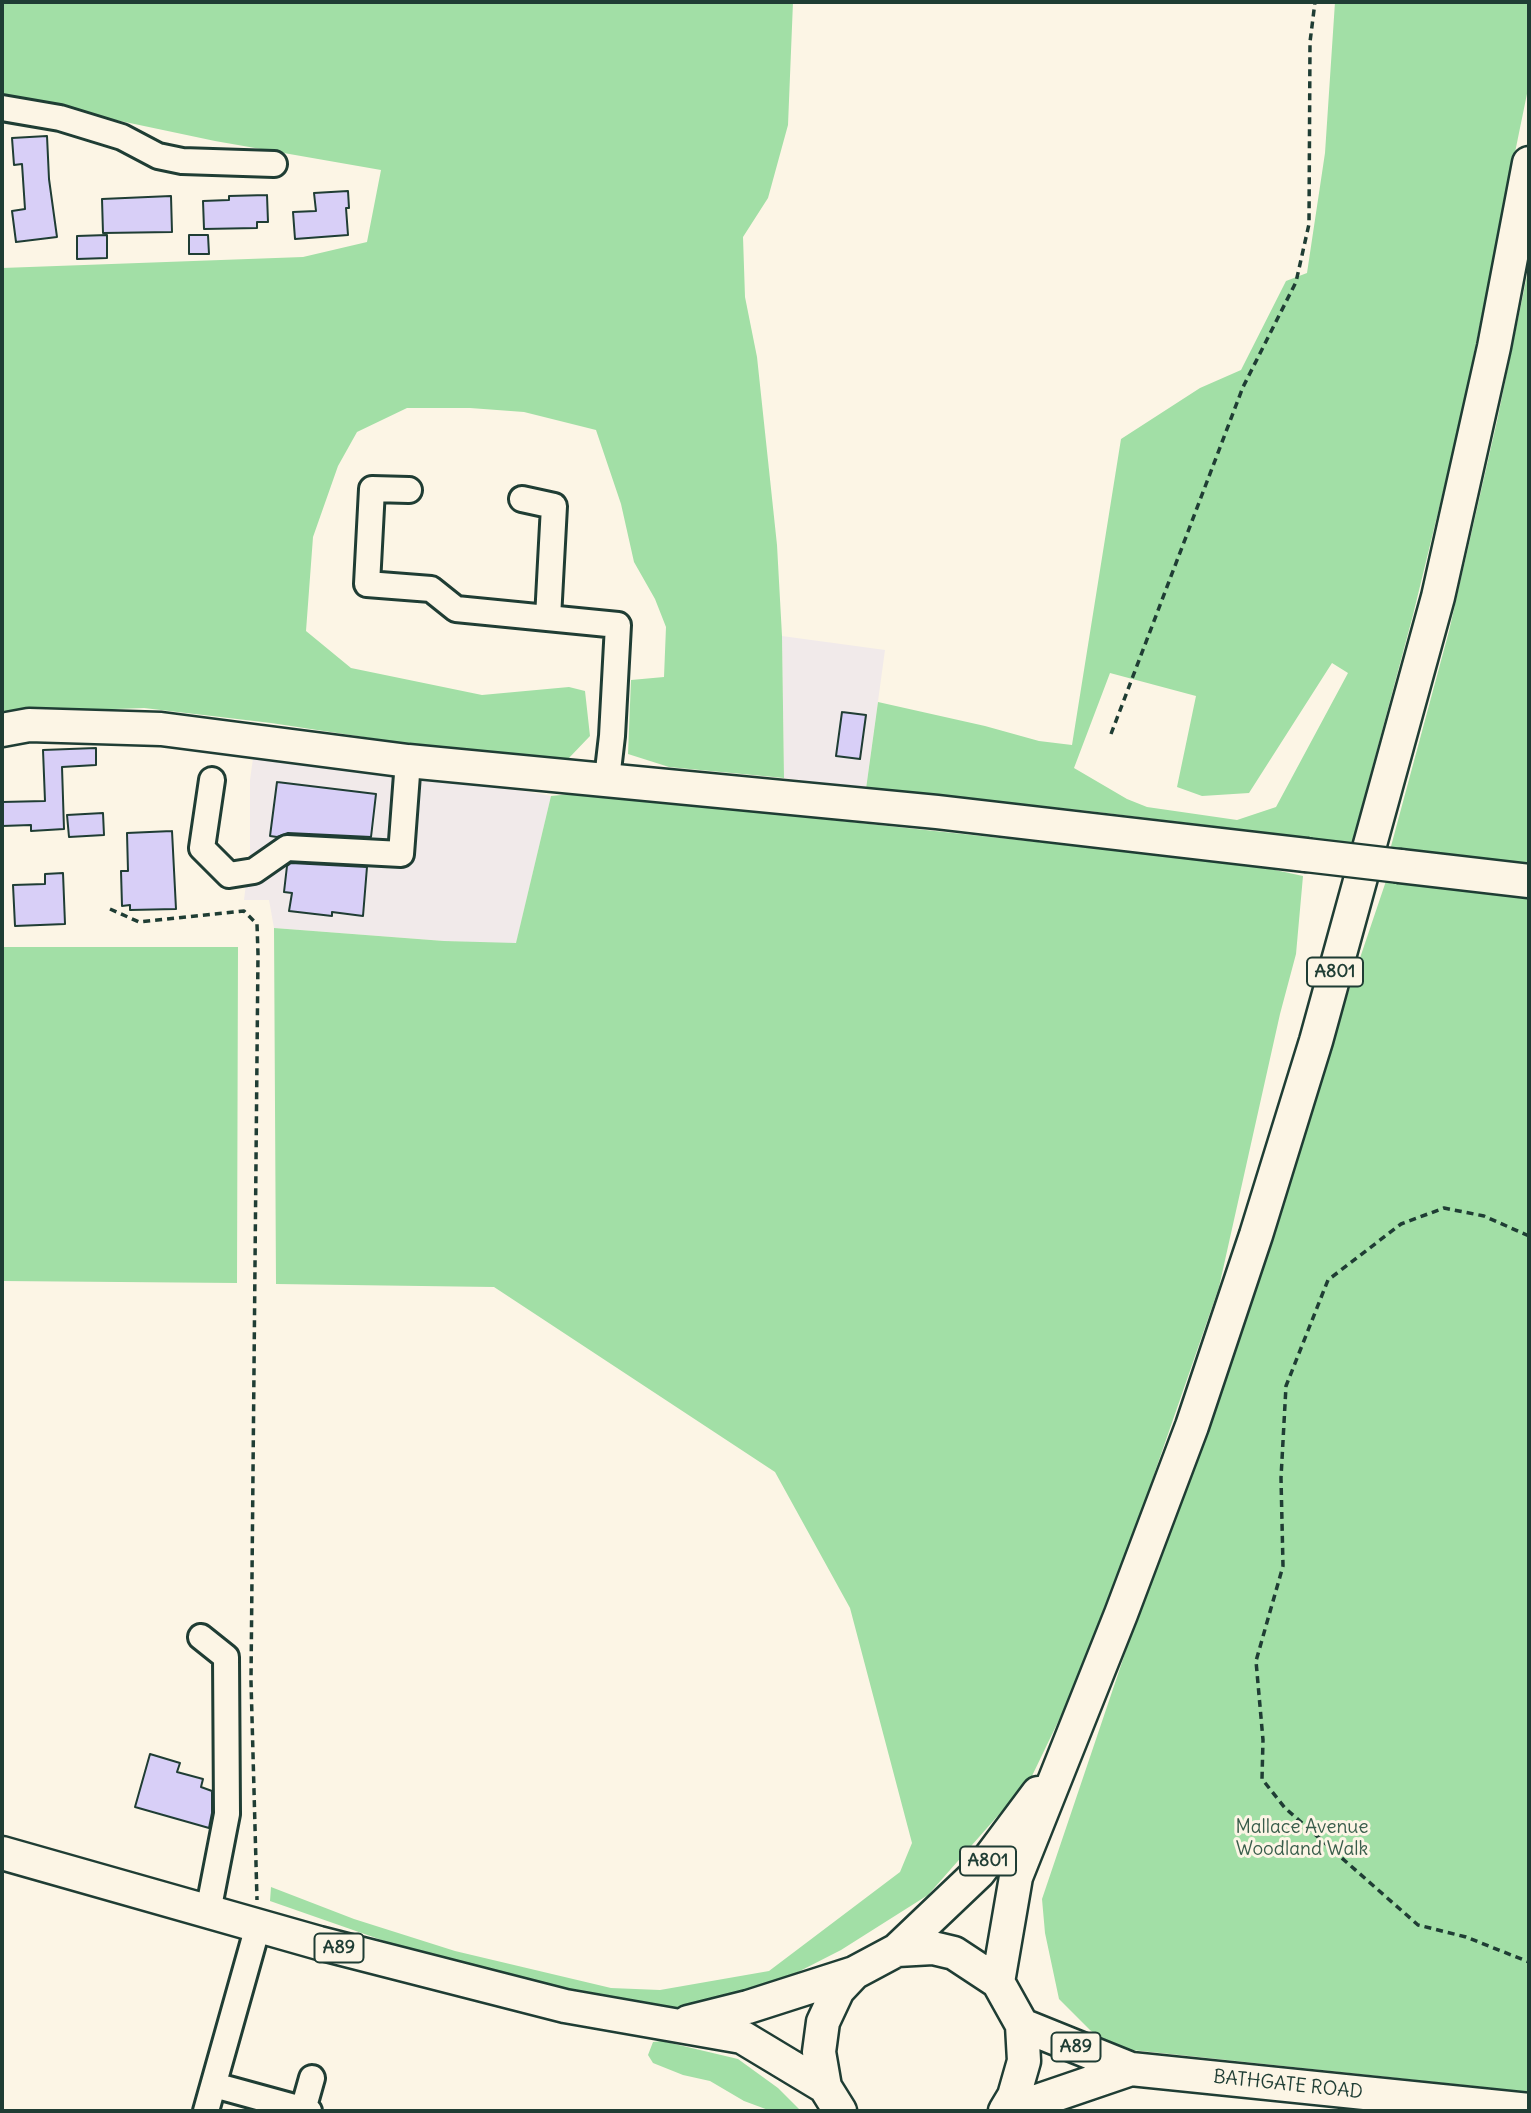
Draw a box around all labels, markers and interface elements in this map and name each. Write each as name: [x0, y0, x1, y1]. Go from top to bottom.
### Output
road number: A801: [1307, 958, 1363, 987]
park label: Mallace Avenue Woodland Walk: [1235, 1817, 1369, 1861]
road number: A801: [960, 1846, 1016, 1875]
road number: A89: [314, 1934, 364, 1962]
road number: A89: [1052, 2033, 1100, 2062]
street label: BATHGATE ROAD: [1212, 2066, 1364, 2104]

